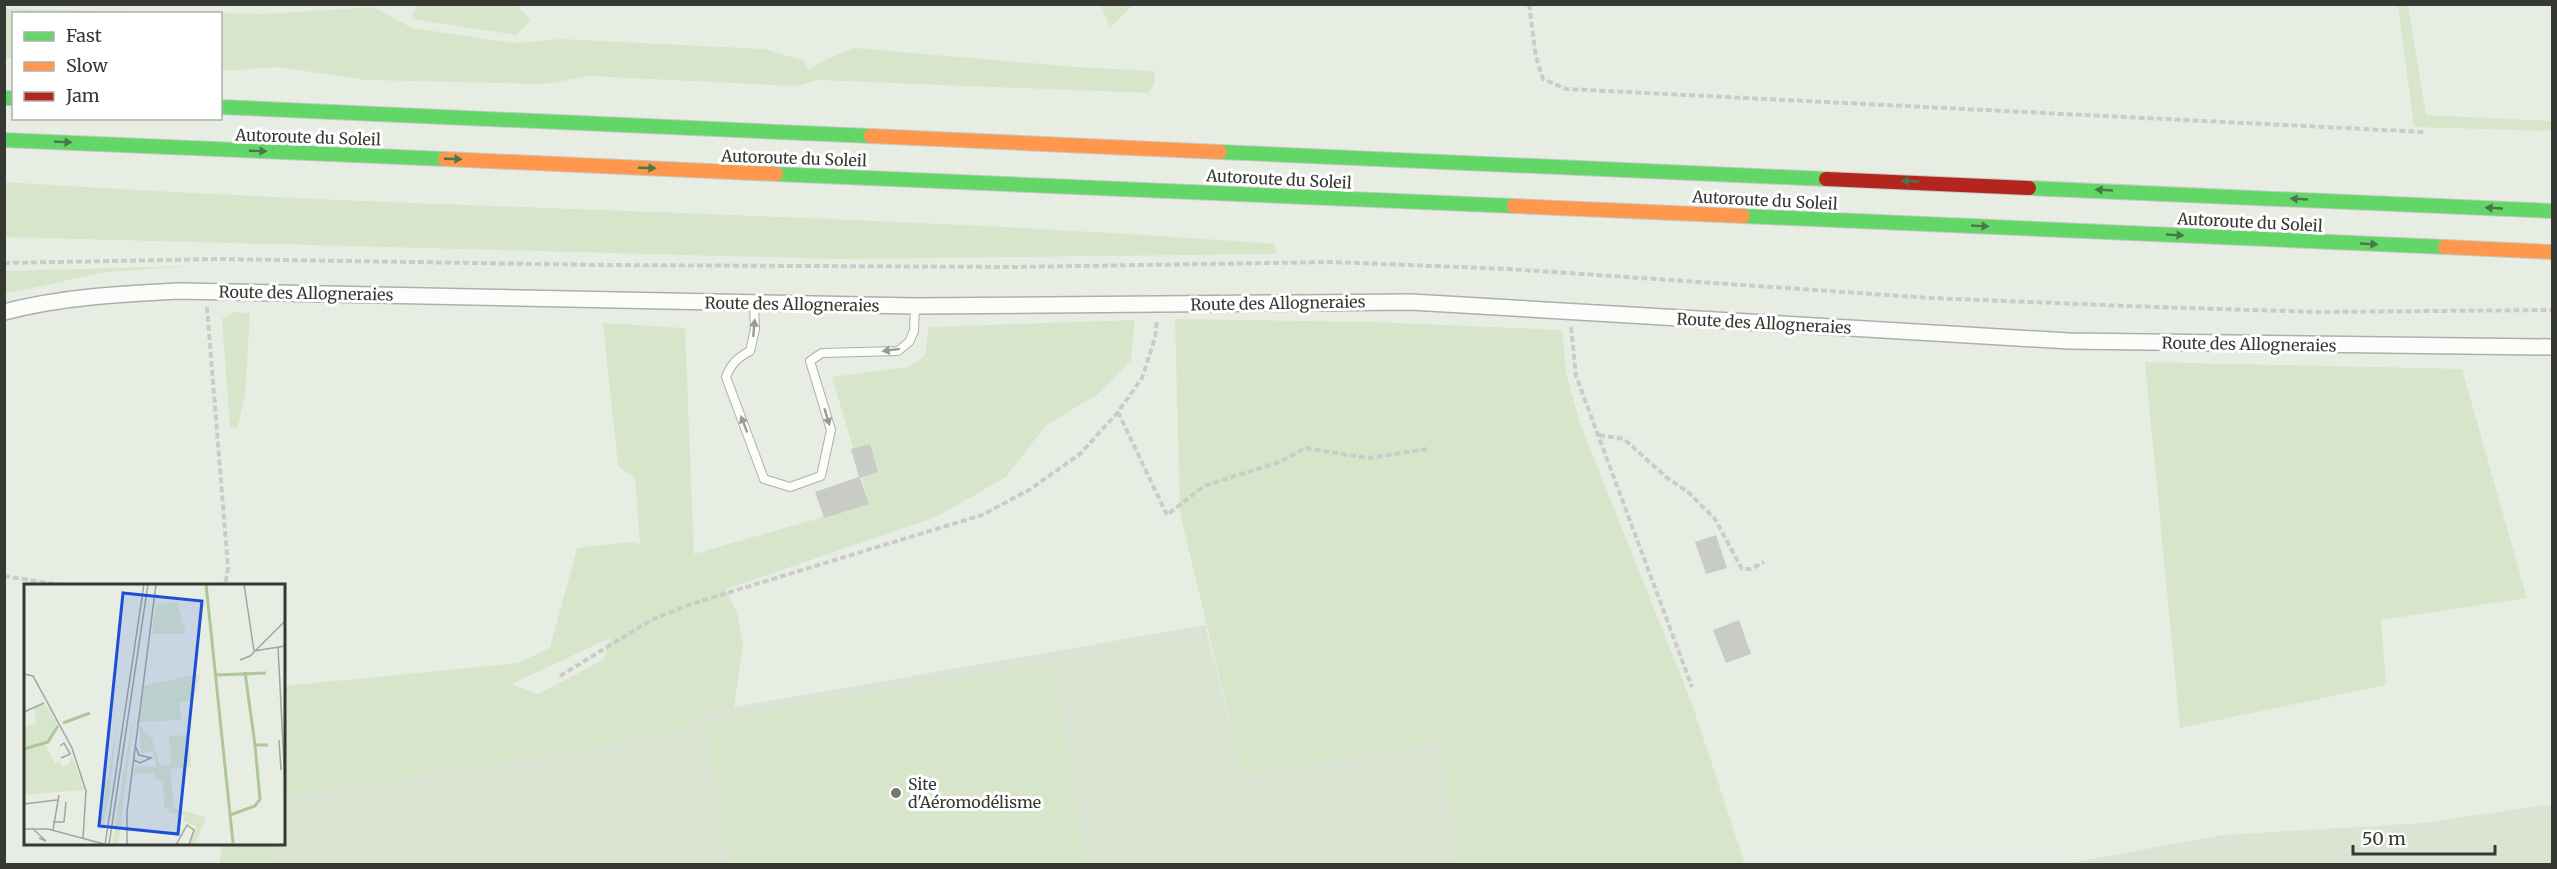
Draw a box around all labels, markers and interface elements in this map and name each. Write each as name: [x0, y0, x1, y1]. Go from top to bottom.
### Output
legend: [12, 12, 222, 120]
text: Fast: [66, 24, 102, 47]
text: Slow: [66, 54, 109, 77]
text: Jam: [65, 84, 100, 107]
street label: Autoroute du Soleil: [234, 124, 381, 150]
one-way arrow: [53, 138, 72, 147]
street label: Autoroute du Soleil: [720, 145, 867, 171]
one-way arrow: [248, 146, 267, 155]
one-way arrow: [443, 155, 462, 164]
one-way arrow: [638, 163, 657, 172]
street label: Autoroute du Soleil: [1205, 165, 1352, 193]
one-way arrow: [1900, 177, 1919, 186]
street label: Autoroute du Soleil: [1691, 186, 1838, 214]
one-way arrow: [2095, 186, 2114, 195]
one-way arrow: [2290, 195, 2309, 204]
one-way arrow: [2485, 204, 2504, 213]
street label: Autoroute du Soleil: [2176, 208, 2323, 236]
one-way arrow: [1970, 222, 1989, 231]
one-way arrow: [2165, 231, 2184, 240]
one-way arrow: [2360, 240, 2379, 249]
street label: Route des Allogneraies: [218, 281, 394, 305]
street label: Route des Allogneraies: [1190, 291, 1366, 315]
street label: Route des Allogneraies: [704, 292, 880, 316]
street label: Route des Allogneraies: [1676, 308, 1852, 338]
one-way arrow: [749, 318, 758, 337]
street label: Route des Allogneraies: [2161, 332, 2337, 356]
one-way arrow: [881, 345, 900, 355]
one-way arrow: [823, 408, 832, 426]
one-way arrow: [738, 415, 748, 433]
inset map: [24, 584, 285, 845]
place label: Site d'Aéromodélisme: [908, 774, 1041, 812]
marker: Site d'Aéromodélisme: [889, 786, 903, 800]
scale bar: [2353, 818, 2496, 856]
text: 50 m: [2362, 827, 2406, 850]

